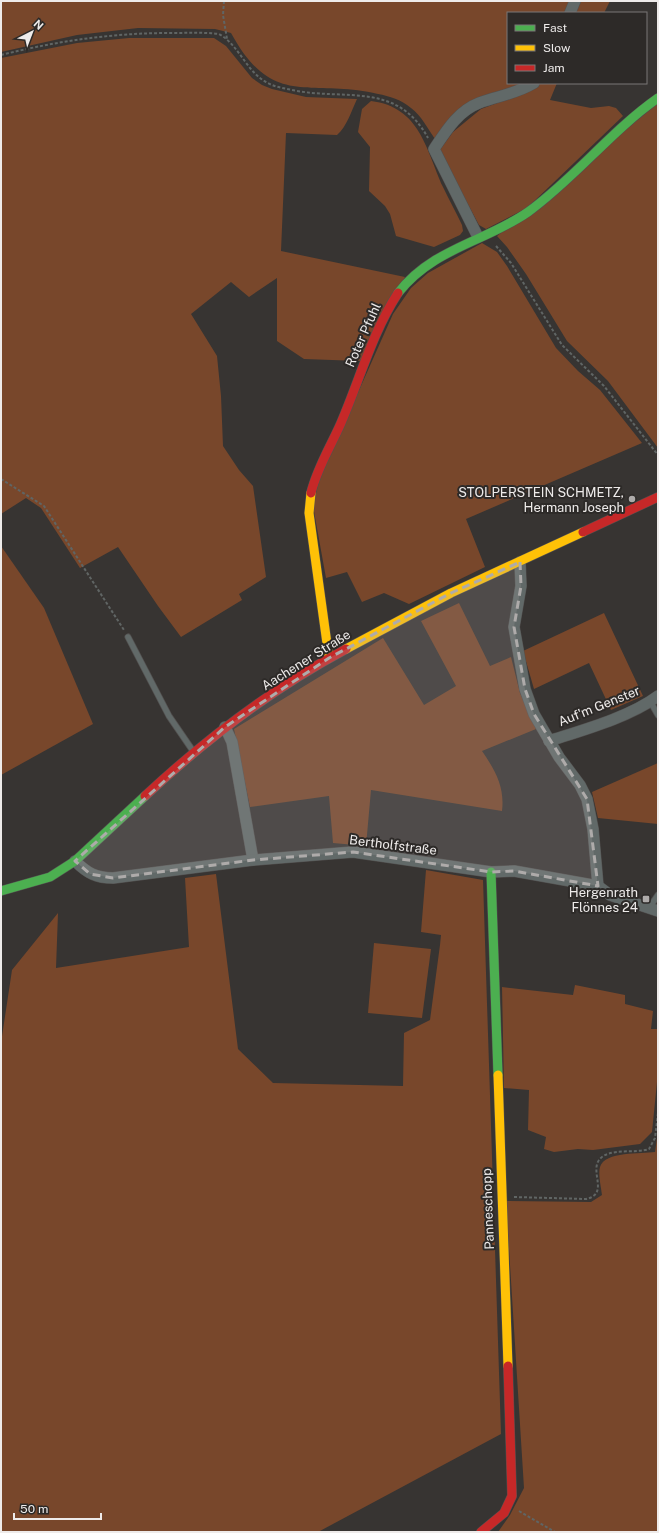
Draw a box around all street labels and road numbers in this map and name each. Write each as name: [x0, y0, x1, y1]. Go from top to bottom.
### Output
street label: Roter Pfuhl: [342, 301, 384, 369]
street label: Aachener Straße: [259, 627, 353, 693]
street label: Auf'm Genster: [556, 683, 642, 729]
street label: Bertholfstraße: [348, 832, 438, 858]
street label: Panneschopp: [479, 1168, 497, 1250]

